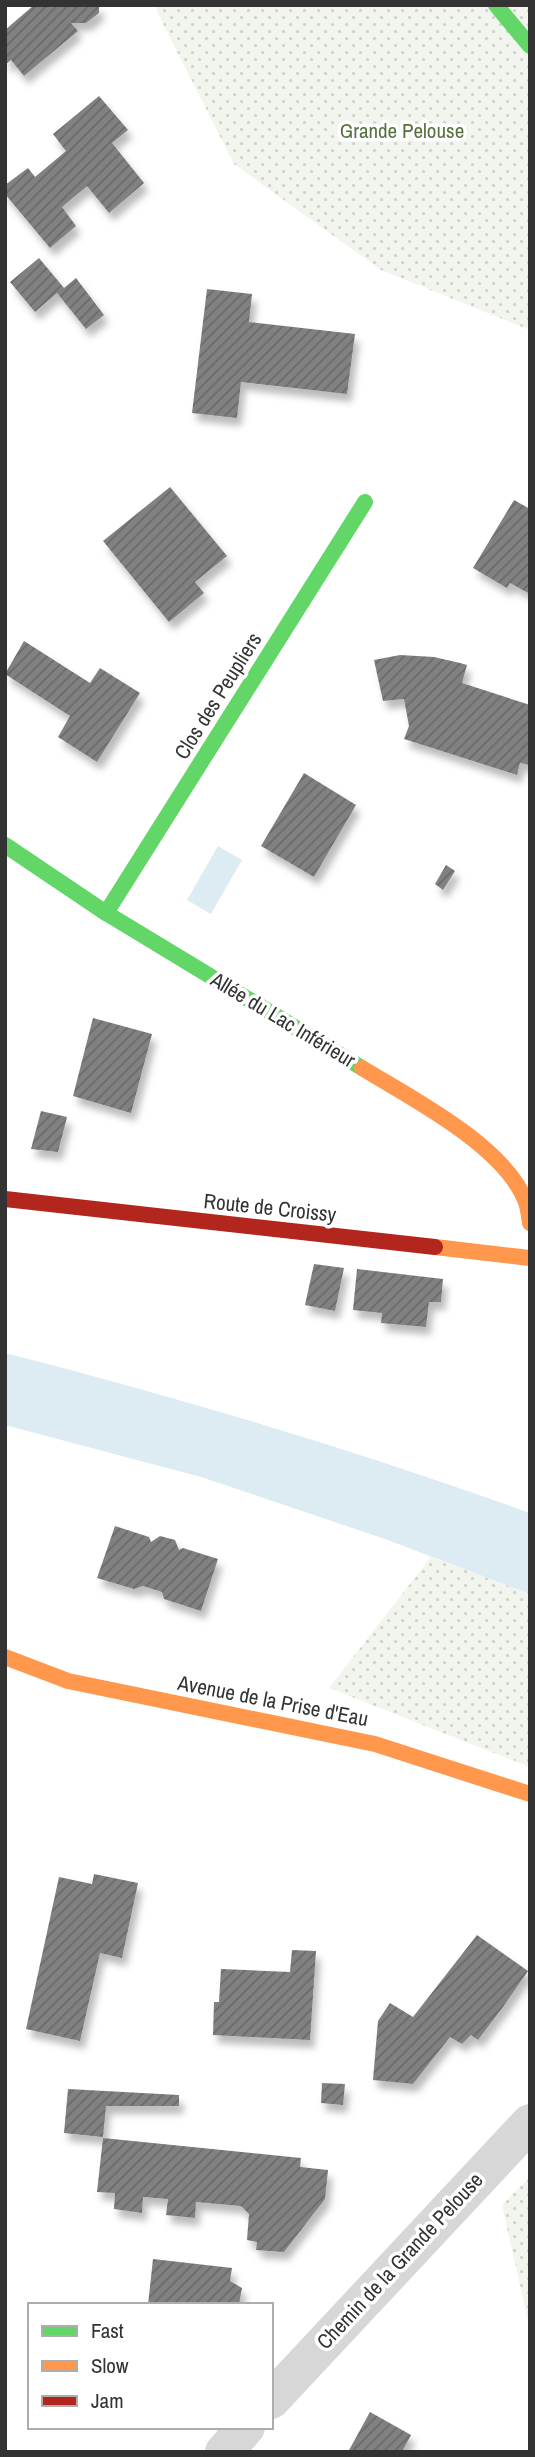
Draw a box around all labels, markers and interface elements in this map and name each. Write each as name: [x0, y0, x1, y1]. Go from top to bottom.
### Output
park label: Grande Pelouse: [340, 116, 464, 145]
street label: Clos des Peupliers: [167, 627, 268, 765]
street label: Allée du Lac Inférieur: [205, 964, 361, 1074]
street label: Route de Croissy: [202, 1186, 338, 1229]
street label: Avenue de la Prise d'Eau: [174, 1668, 371, 1733]
street label: Chemin de la Grande Pelouse: [310, 2166, 489, 2355]
legend: [28, 2303, 273, 2429]
text: Fast: [91, 2316, 124, 2345]
text: Slow: [91, 2351, 129, 2380]
text: Jam: [91, 2386, 124, 2415]

